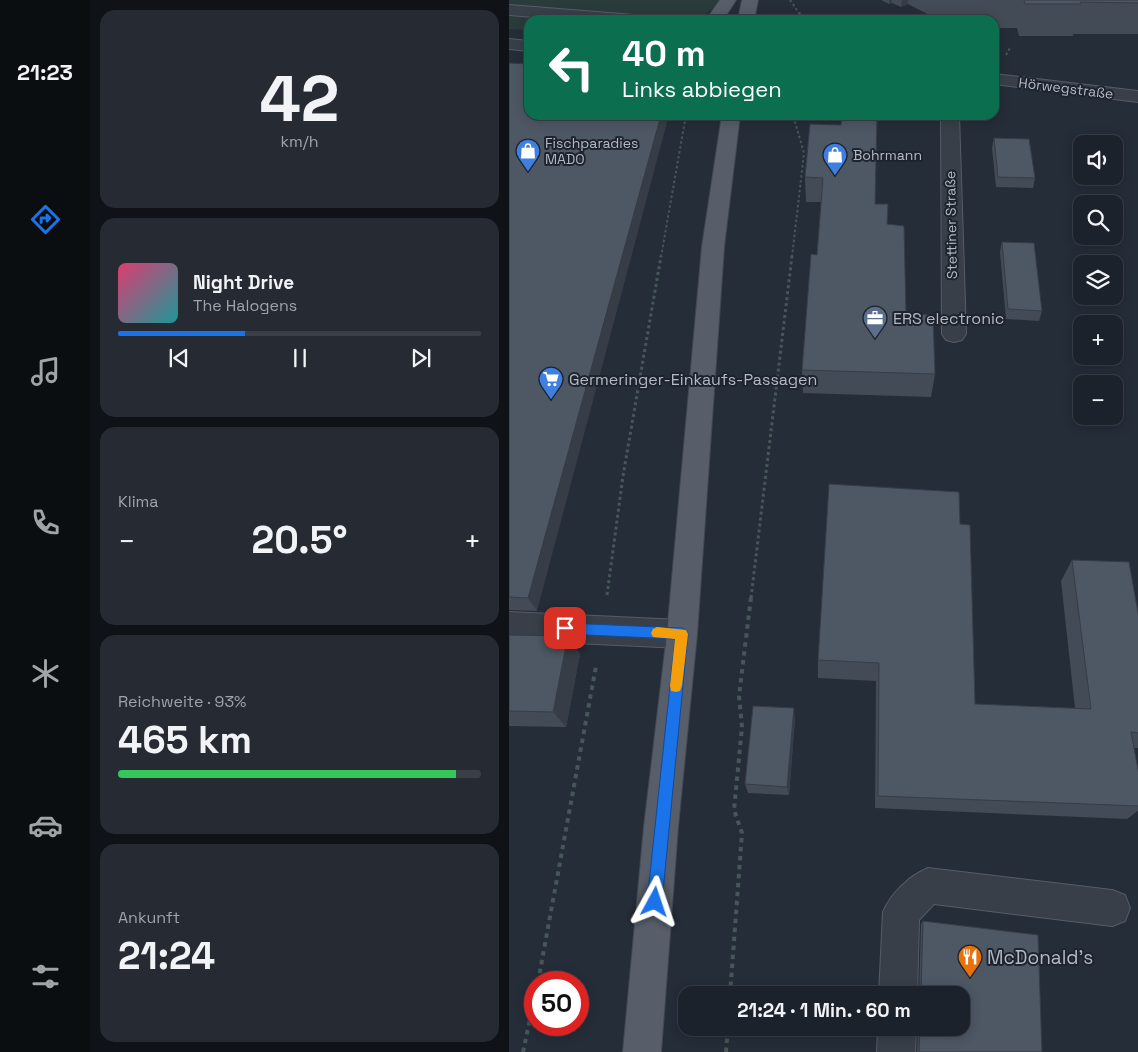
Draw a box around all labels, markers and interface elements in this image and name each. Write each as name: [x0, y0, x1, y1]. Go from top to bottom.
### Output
text: 40 m: [622, 32, 706, 76]
icon: left: [539, 35, 604, 100]
text: 42: [260, 57, 339, 140]
text: 21:23: [17, 58, 73, 86]
street label: Hörwegstraße: [1018, 73, 1114, 103]
text: Links abbiegen: [622, 75, 782, 103]
text: km/h: [280, 131, 319, 152]
place label: Fischparadies MADO: [545, 134, 638, 168]
map controls: [1073, 135, 1123, 425]
button: sound: [1073, 135, 1123, 185]
shop icon: Fischparadies MADO: [515, 138, 541, 172]
shop icon: Bohrmann: [822, 142, 848, 176]
place label: Bohrmann: [853, 146, 922, 164]
street label: Stettiner Straße: [941, 171, 961, 279]
button: search: [1073, 195, 1123, 245]
icon: directions: [28, 202, 63, 237]
button: layers: [1073, 255, 1123, 305]
text: Night Drive: [193, 270, 294, 295]
text: The Halogens: [193, 295, 297, 316]
office icon: ERS electronic: [862, 305, 888, 339]
place label: ERS electronic: [893, 308, 1004, 329]
button: +: [1073, 315, 1123, 365]
icon: previous: [165, 344, 193, 372]
icon: pause: [286, 344, 314, 372]
icon: next: [407, 344, 435, 372]
icon: music: [28, 354, 63, 389]
supermarket icon: Germeringer-Einkaufs-Passagen: [538, 366, 564, 400]
place label: Germeringer-Einkaufs-Passagen: [569, 369, 817, 390]
button: −: [1073, 375, 1123, 425]
text: Klima: [118, 491, 159, 512]
icon: phone: [28, 505, 63, 540]
text: 20.5°: [252, 516, 347, 564]
text: −: [118, 523, 135, 559]
text: +: [464, 523, 481, 559]
pin: [544, 607, 586, 649]
icon: arrive: [551, 614, 579, 642]
icon: climate: [28, 656, 63, 691]
text: Reichweite · 93%: [118, 691, 246, 712]
text: 465 km: [118, 716, 252, 764]
icon: car: [28, 808, 63, 843]
position arrow: [628, 875, 680, 927]
text: Ankunft: [118, 907, 180, 928]
text: 21:24: [118, 932, 215, 980]
restaurant icon: McDonald's: [957, 944, 983, 978]
place label: McDonald's: [987, 945, 1093, 970]
icon: filters: [28, 959, 63, 994]
speed limit sign: 50: [524, 971, 589, 1036]
text: 21:24 · 1 Min. · 60 m: [737, 998, 911, 1023]

